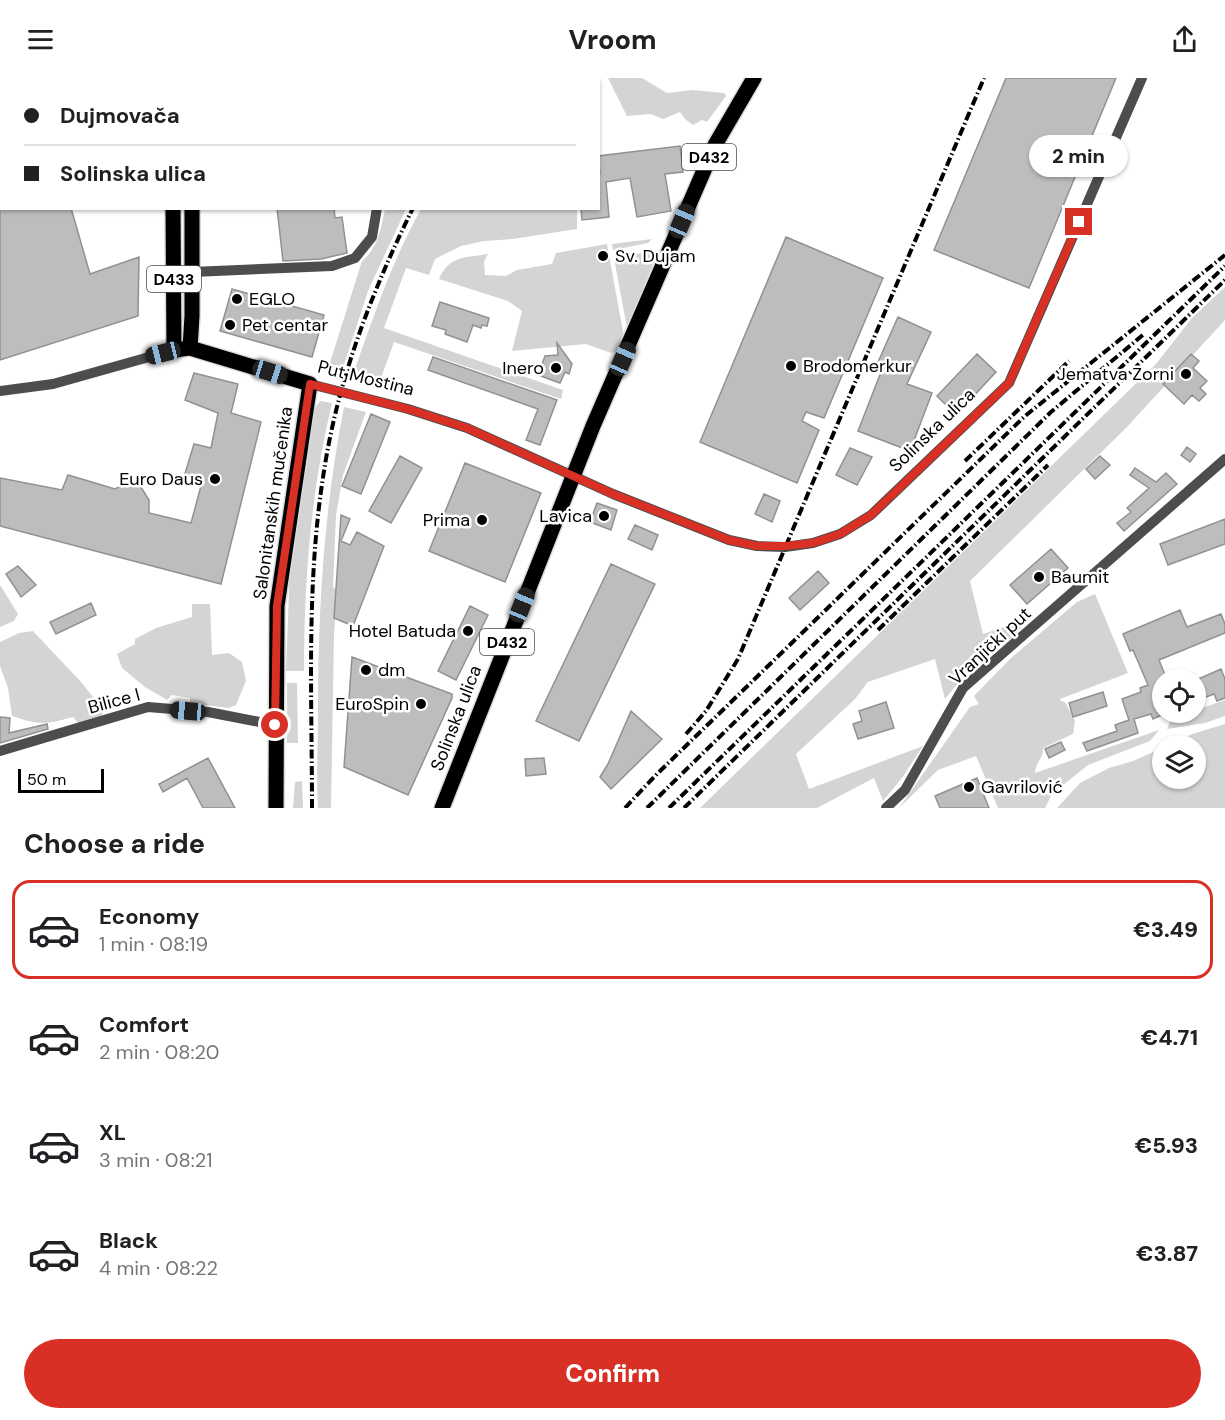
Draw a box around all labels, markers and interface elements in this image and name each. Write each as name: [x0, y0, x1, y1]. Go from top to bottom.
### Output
text: Vroom: [568, 22, 657, 57]
icon: menu: [24, 23, 57, 56]
icon: share: [1168, 23, 1201, 56]
text: Dujmovača: [60, 101, 180, 130]
callout: 2 min: [1030, 135, 1128, 177]
text: 2 min: [1052, 143, 1105, 169]
road number: D432: [682, 144, 736, 170]
text: Solinska ulica: [60, 159, 206, 188]
car: [667, 201, 697, 241]
route end: [1065, 208, 1092, 235]
place label: Sv. Dujam: [615, 244, 695, 268]
marker: Sv. Dujam: [596, 249, 610, 263]
road number: D433: [147, 266, 201, 292]
place label: EGLO: [249, 287, 295, 311]
marker: EGLO: [230, 292, 244, 306]
place label: Pet centar: [242, 313, 328, 337]
marker: Pet centar: [223, 318, 237, 332]
car: [607, 339, 639, 379]
car: [143, 340, 183, 366]
street label: Put Mostina: [315, 354, 417, 402]
place label: Brodomerkur: [803, 354, 912, 378]
place label: Inero: [502, 356, 544, 380]
car: [250, 358, 290, 386]
marker: Brodomerkur: [784, 359, 798, 373]
marker: Inero: [549, 361, 563, 375]
place label: Jematva Zorni: [1057, 362, 1174, 386]
marker: Jematva Zorni: [1179, 367, 1193, 381]
street label: Solinska ulica: [884, 383, 980, 477]
street label: Salonitanskih mučenika: [248, 405, 298, 601]
place label: Euro Daus: [119, 467, 203, 491]
marker: Euro Daus: [208, 472, 222, 486]
place label: Lavica: [539, 504, 592, 528]
place label: Prima: [423, 508, 470, 532]
marker: Lavica: [597, 509, 611, 523]
marker: Prima: [475, 513, 489, 527]
place label: Baumit: [1051, 565, 1109, 589]
marker: Baumit: [1032, 570, 1046, 584]
car: [507, 585, 537, 625]
street label: Vranjički put: [944, 602, 1036, 690]
place label: Hotel Batuda: [349, 619, 456, 643]
marker: Hotel Batuda: [461, 624, 475, 638]
road number: D432: [480, 629, 534, 655]
place label: dm: [378, 658, 405, 682]
street label: Solinska ulica: [425, 662, 487, 774]
marker: dm: [359, 663, 373, 677]
map controls: [1152, 669, 1206, 789]
button: locate: [1152, 669, 1206, 723]
street label: Bilice I: [85, 683, 143, 719]
place label: EuroSpin: [335, 692, 409, 716]
marker: EuroSpin: [414, 697, 428, 711]
car: [169, 700, 207, 722]
route start: [261, 711, 288, 738]
button: layers: [1152, 735, 1206, 789]
scale bar: [18, 766, 104, 794]
text: 50 m: [27, 769, 66, 790]
place label: Gavrilović: [981, 775, 1063, 799]
marker: Gavrilović: [962, 780, 976, 794]
text: Choose a ride: [24, 826, 205, 861]
text: Economy: [99, 902, 199, 931]
icon: car: [27, 903, 81, 957]
text: €3.49: [1133, 915, 1198, 944]
text: 1 min · 08:19: [99, 931, 208, 957]
text: Comfort: [99, 1010, 189, 1039]
icon: car: [27, 1011, 81, 1065]
text: €4.71: [1141, 1023, 1198, 1052]
text: 2 min · 08:20: [99, 1039, 219, 1065]
text: XL: [99, 1118, 126, 1147]
icon: car: [27, 1119, 81, 1173]
text: €5.93: [1135, 1131, 1198, 1160]
text: 3 min · 08:21: [99, 1147, 212, 1173]
text: Black: [99, 1226, 158, 1255]
icon: car: [27, 1227, 81, 1281]
text: €3.87: [1136, 1239, 1198, 1268]
text: 4 min · 08:22: [99, 1255, 218, 1281]
button: Confirm: [24, 1339, 1201, 1408]

